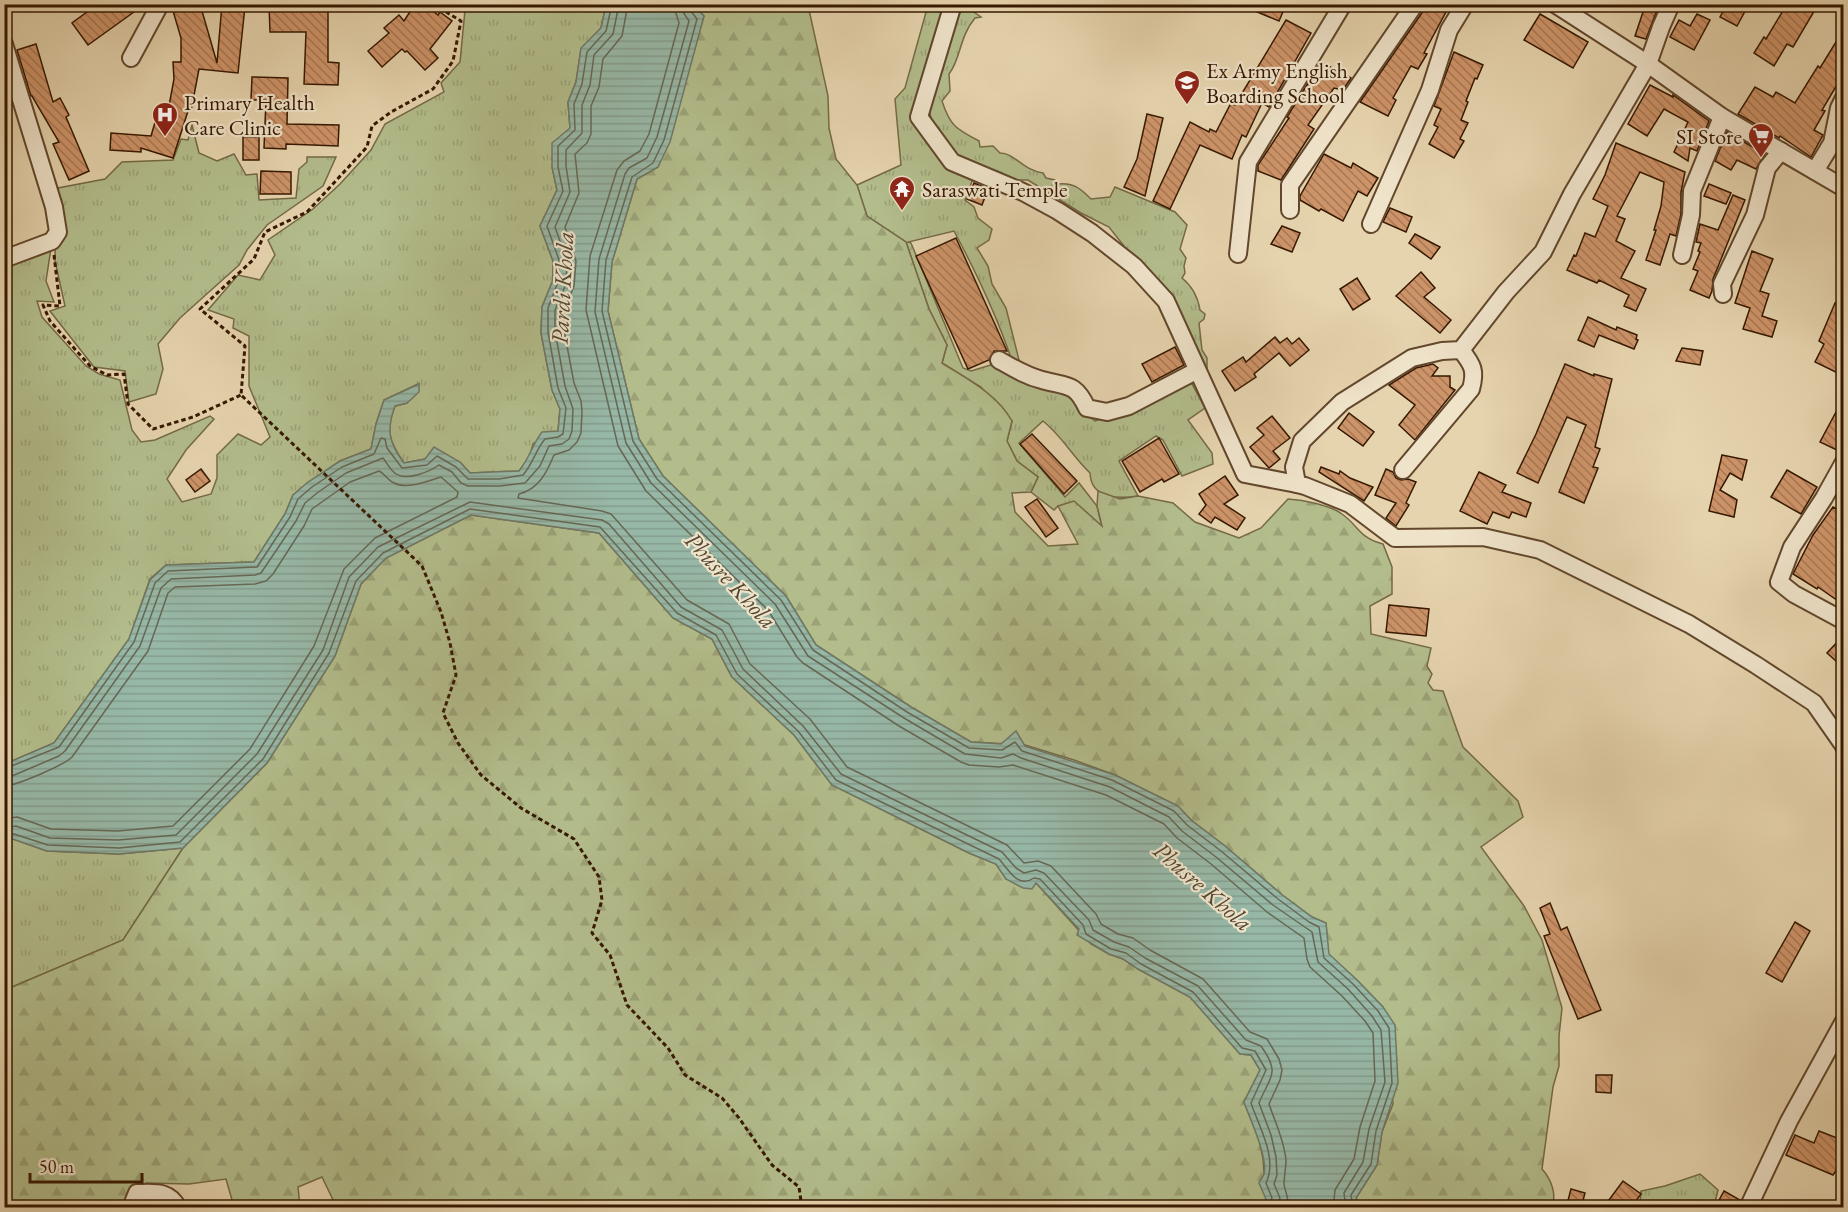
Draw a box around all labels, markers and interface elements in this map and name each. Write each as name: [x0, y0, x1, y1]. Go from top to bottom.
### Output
place label: Ex Army English Boarding School: [1206, 56, 1348, 110]
school or university icon: Ex Army English Boarding School: [1172, 68, 1202, 106]
place label: Primary Health Care Clinic: [184, 88, 315, 142]
hospital icon: Primary Health Care Clinic: [150, 100, 180, 138]
supermarket icon: SI Store: [1746, 121, 1776, 159]
place label: SI Store: [1676, 122, 1742, 151]
temple icon: Saraswati Temple: [887, 174, 917, 212]
place label: Saraswati Temple: [922, 175, 1068, 204]
water label: Pardi Khola: [544, 231, 580, 345]
water label: Phusre Khola: [678, 525, 784, 635]
water label: Phusre Khola: [1147, 834, 1259, 938]
scale bar: [30, 1146, 142, 1184]
text: 50 m: [39, 1155, 74, 1178]

